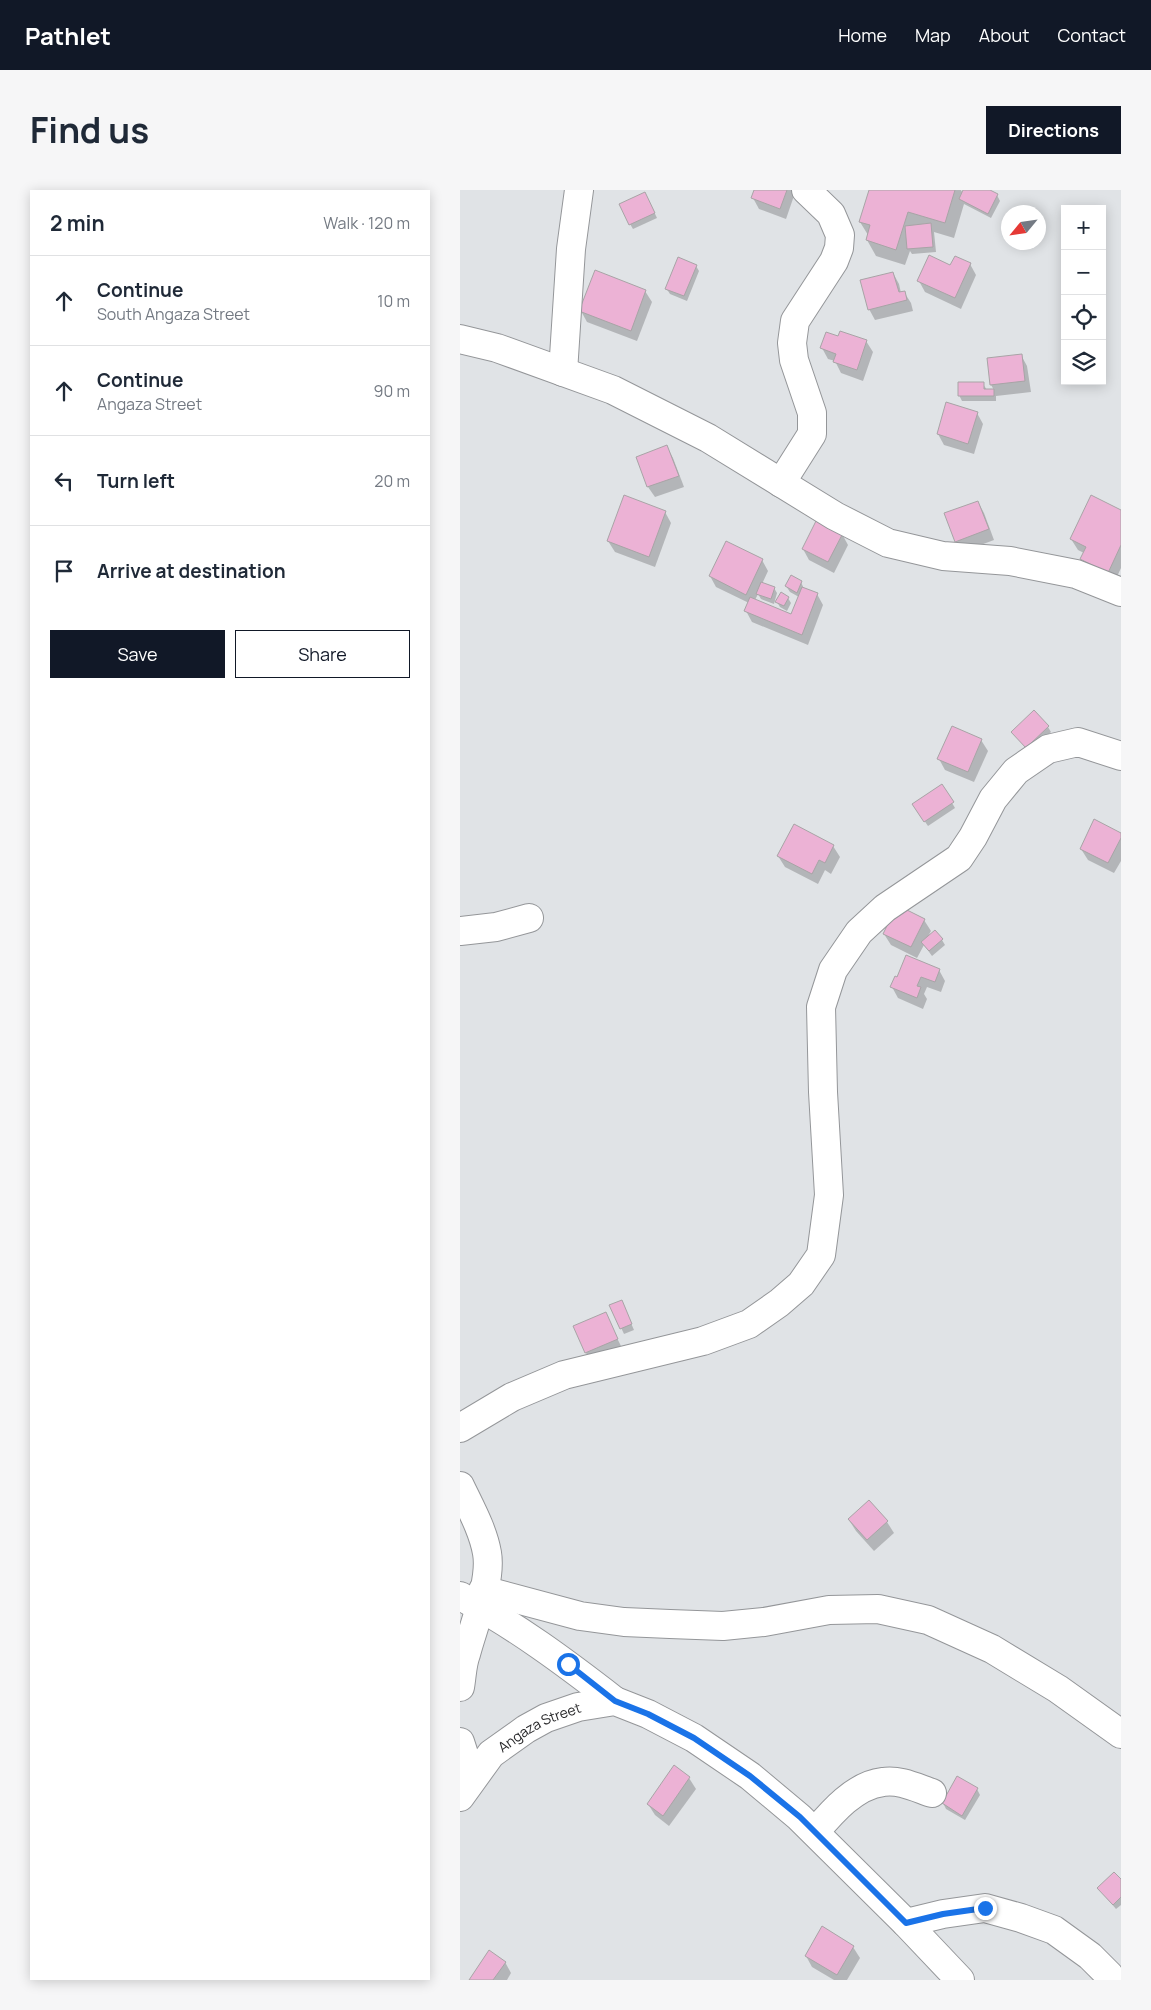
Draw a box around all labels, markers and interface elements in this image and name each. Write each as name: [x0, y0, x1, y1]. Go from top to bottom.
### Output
text: Pathlet: [25, 19, 111, 52]
text: Home: [838, 23, 887, 47]
text: Map: [915, 23, 951, 47]
text: About: [979, 23, 1029, 47]
text: Contact: [1057, 23, 1126, 47]
text: Find us: [30, 106, 149, 154]
button: Directions: [986, 106, 1121, 154]
north arrow: [1001, 205, 1046, 250]
map controls: [1061, 205, 1106, 385]
button: +: [1061, 205, 1106, 250]
text: 2 min: [50, 209, 105, 237]
text: Walk · 120 m: [323, 212, 410, 234]
button: −: [1061, 250, 1106, 295]
text: Continue: [97, 277, 183, 303]
icon: ahead: [50, 287, 78, 315]
text: 10 m: [377, 290, 410, 312]
button: locate: [1061, 295, 1106, 340]
text: South Angaza Street: [97, 303, 250, 325]
button: layers: [1061, 340, 1106, 385]
text: Continue: [97, 367, 183, 393]
icon: ahead: [50, 377, 78, 405]
text: 90 m: [374, 380, 410, 402]
text: Angaza Street: [97, 393, 202, 415]
icon: left: [50, 467, 78, 495]
text: Turn left: [97, 468, 175, 494]
text: 20 m: [374, 470, 410, 492]
icon: arrive: [50, 557, 78, 585]
text: Arrive at destination: [97, 558, 286, 584]
button: Save: [50, 630, 225, 678]
button: Share: [235, 630, 410, 678]
route start: [557, 1653, 580, 1676]
street label: Angaza Street: [494, 1697, 584, 1756]
route end: [974, 1897, 997, 1920]

